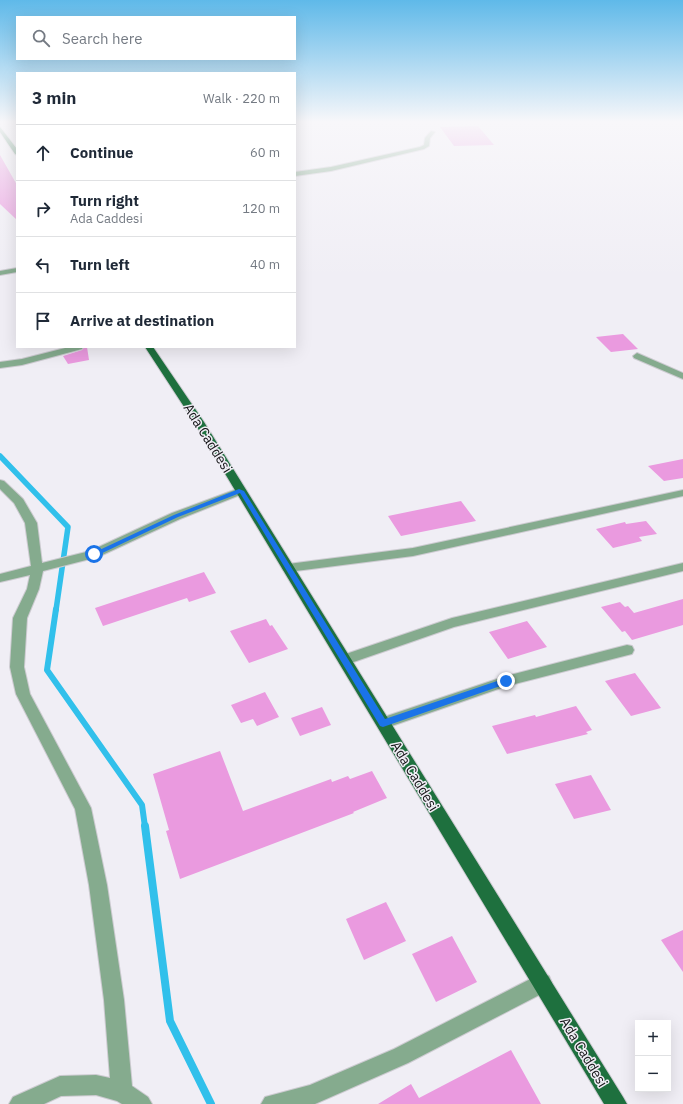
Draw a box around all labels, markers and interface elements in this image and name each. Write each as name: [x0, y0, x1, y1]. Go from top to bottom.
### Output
search box: [16, 16, 296, 60]
icon: search: [30, 27, 52, 49]
text: Search here: [62, 29, 142, 48]
text: 3 min: [32, 87, 76, 109]
text: Walk · 220 m: [203, 90, 280, 107]
icon: ahead: [32, 142, 54, 164]
text: Continue: [70, 143, 134, 162]
text: 60 m: [250, 144, 280, 161]
text: Turn right: [70, 191, 139, 210]
icon: right: [32, 198, 54, 220]
text: 120 m: [242, 200, 280, 217]
text: Ada Caddesi: [70, 210, 143, 227]
icon: left: [32, 254, 54, 276]
text: Turn left: [70, 255, 130, 274]
text: 40 m: [250, 256, 280, 273]
icon: arrive: [32, 310, 54, 332]
text: Arrive at destination: [70, 311, 214, 330]
street label: Ada Caddesi: [180, 400, 236, 476]
route start: [85, 545, 103, 563]
route end: [497, 672, 515, 690]
street label: Ada Caddesi: [387, 738, 443, 814]
street label: Ada Caddesi: [556, 1014, 612, 1090]
map controls: [635, 1020, 671, 1092]
button: +: [635, 1020, 671, 1056]
button: −: [635, 1056, 671, 1092]

